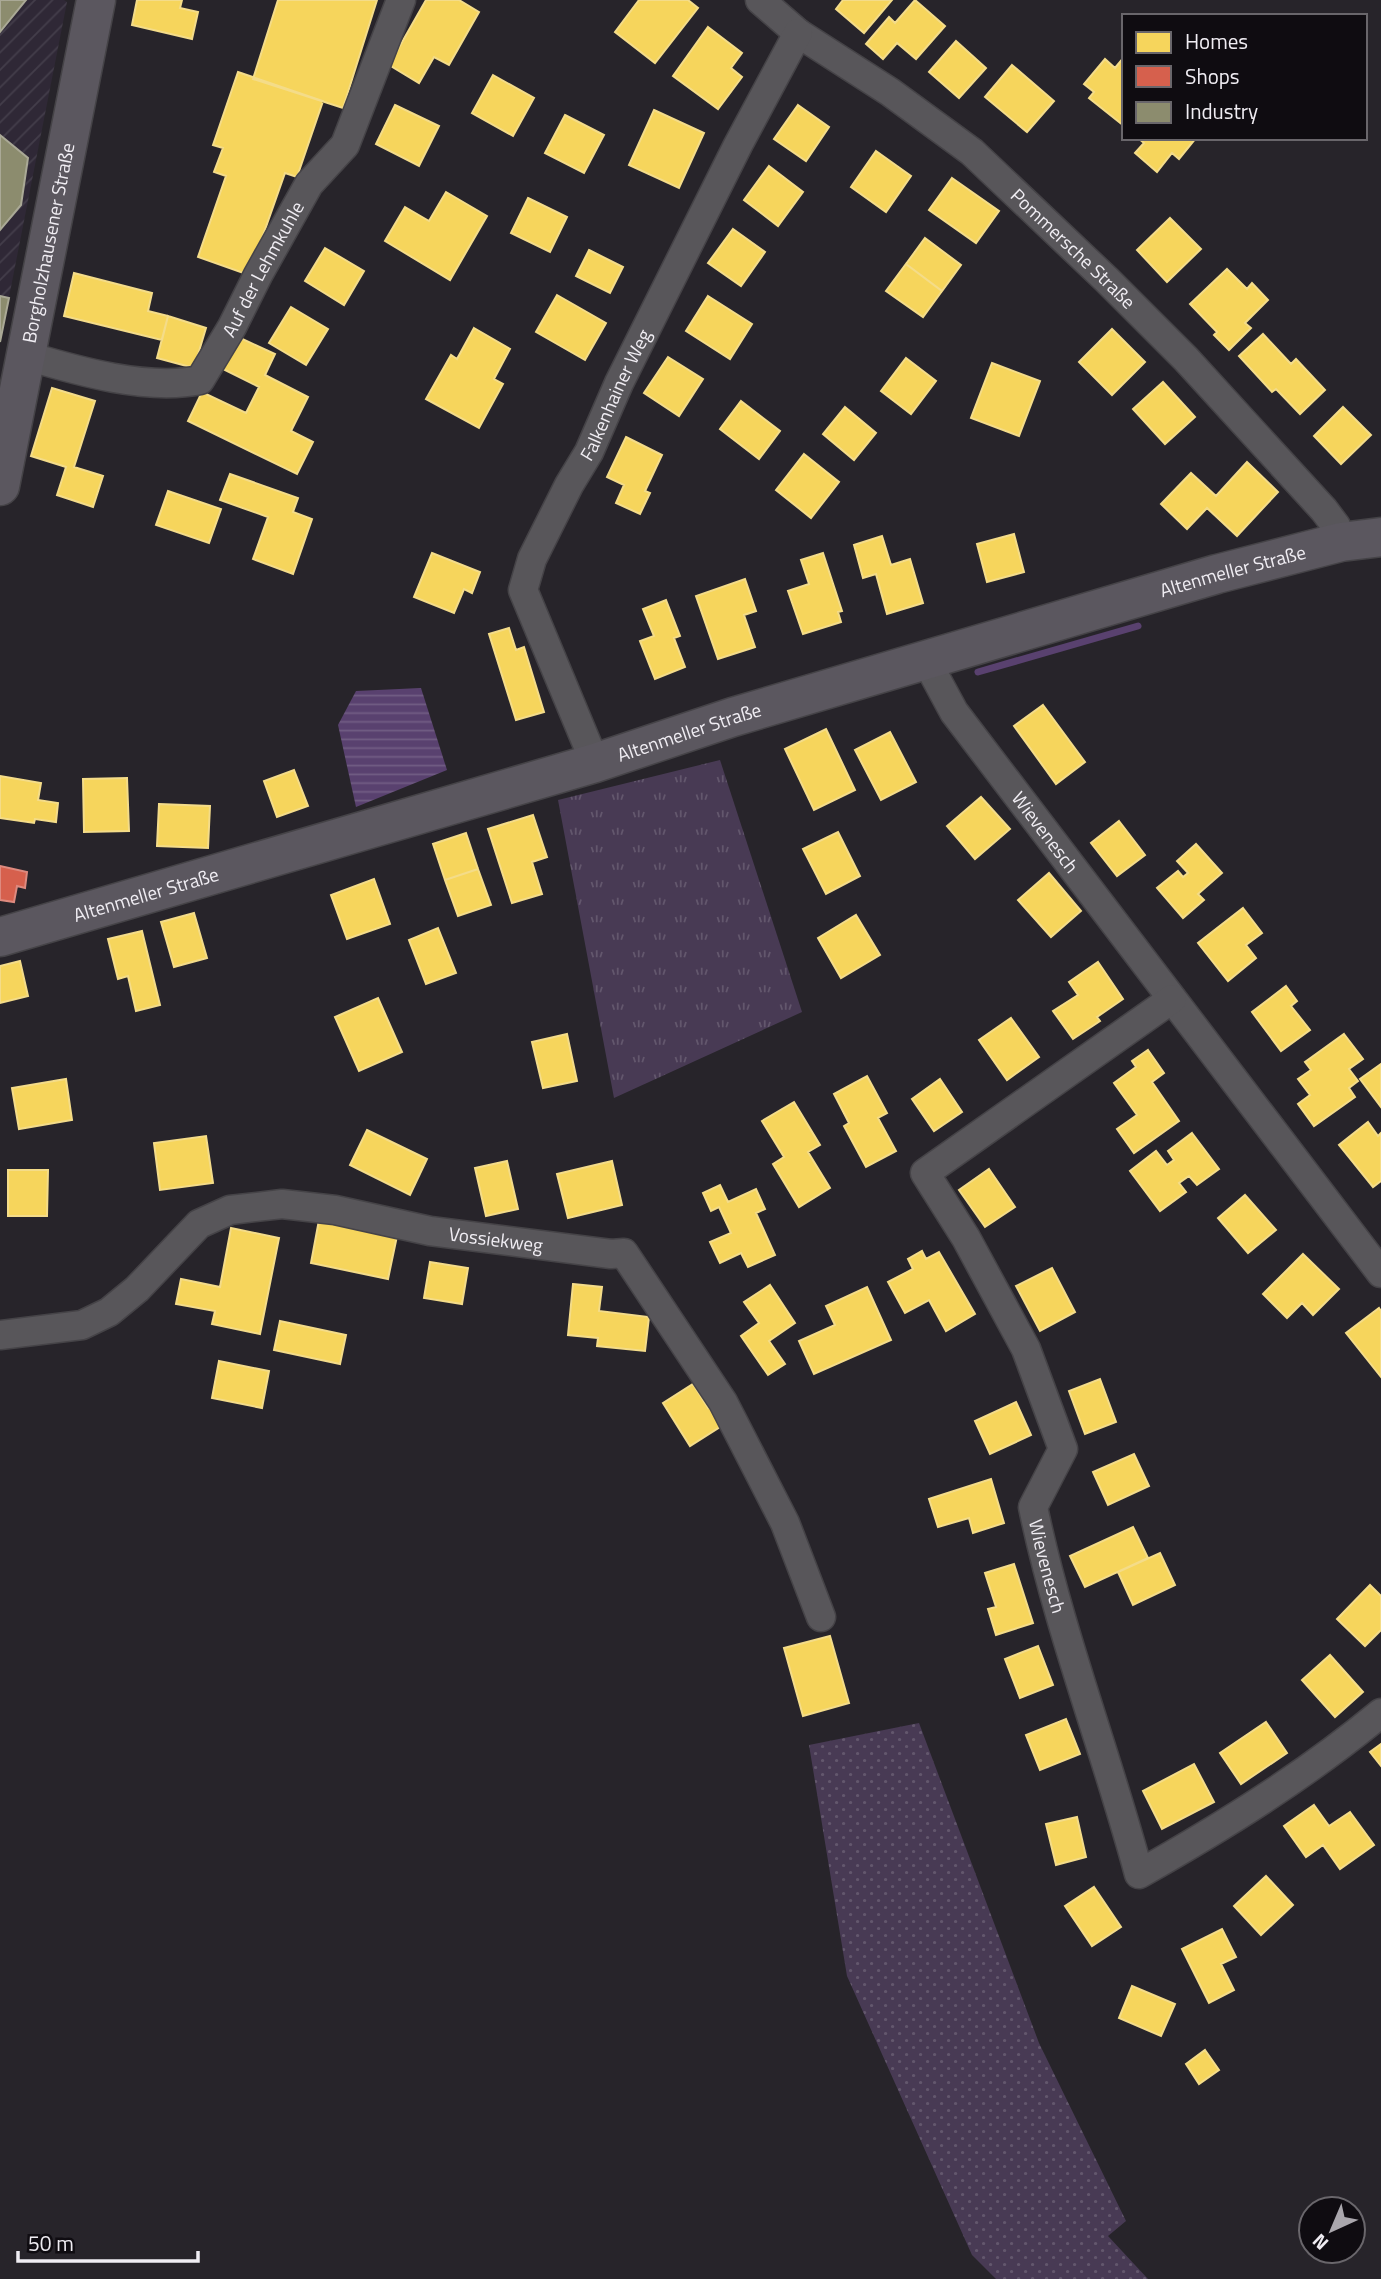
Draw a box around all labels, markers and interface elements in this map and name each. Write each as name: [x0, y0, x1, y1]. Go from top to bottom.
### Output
legend: [1122, 14, 1367, 140]
text: Homes: [1185, 25, 1248, 57]
text: Shops: [1185, 60, 1240, 92]
text: Industry: [1185, 95, 1258, 127]
street label: Borgholzhausener Straße: [14, 140, 82, 345]
street label: Pommersche Straße: [1004, 181, 1143, 315]
street label: Auf der Lehmkuhle: [214, 195, 311, 342]
street label: Falkenhainer Weg: [572, 323, 658, 466]
street label: Altenmeller Straße: [1156, 537, 1309, 604]
street label: Altenmeller Straße: [613, 694, 765, 769]
street label: Wievenesch: [1005, 785, 1086, 879]
street label: Altenmeller Straße: [70, 859, 222, 929]
street label: Vossiekweg: [447, 1219, 545, 1259]
street label: Wievenesch: [1022, 1516, 1074, 1617]
north arrow: [1297, 2195, 1367, 2265]
scale bar: [18, 2220, 198, 2264]
text: 50 m: [28, 2227, 74, 2259]
text: N: [1305, 2228, 1335, 2258]

